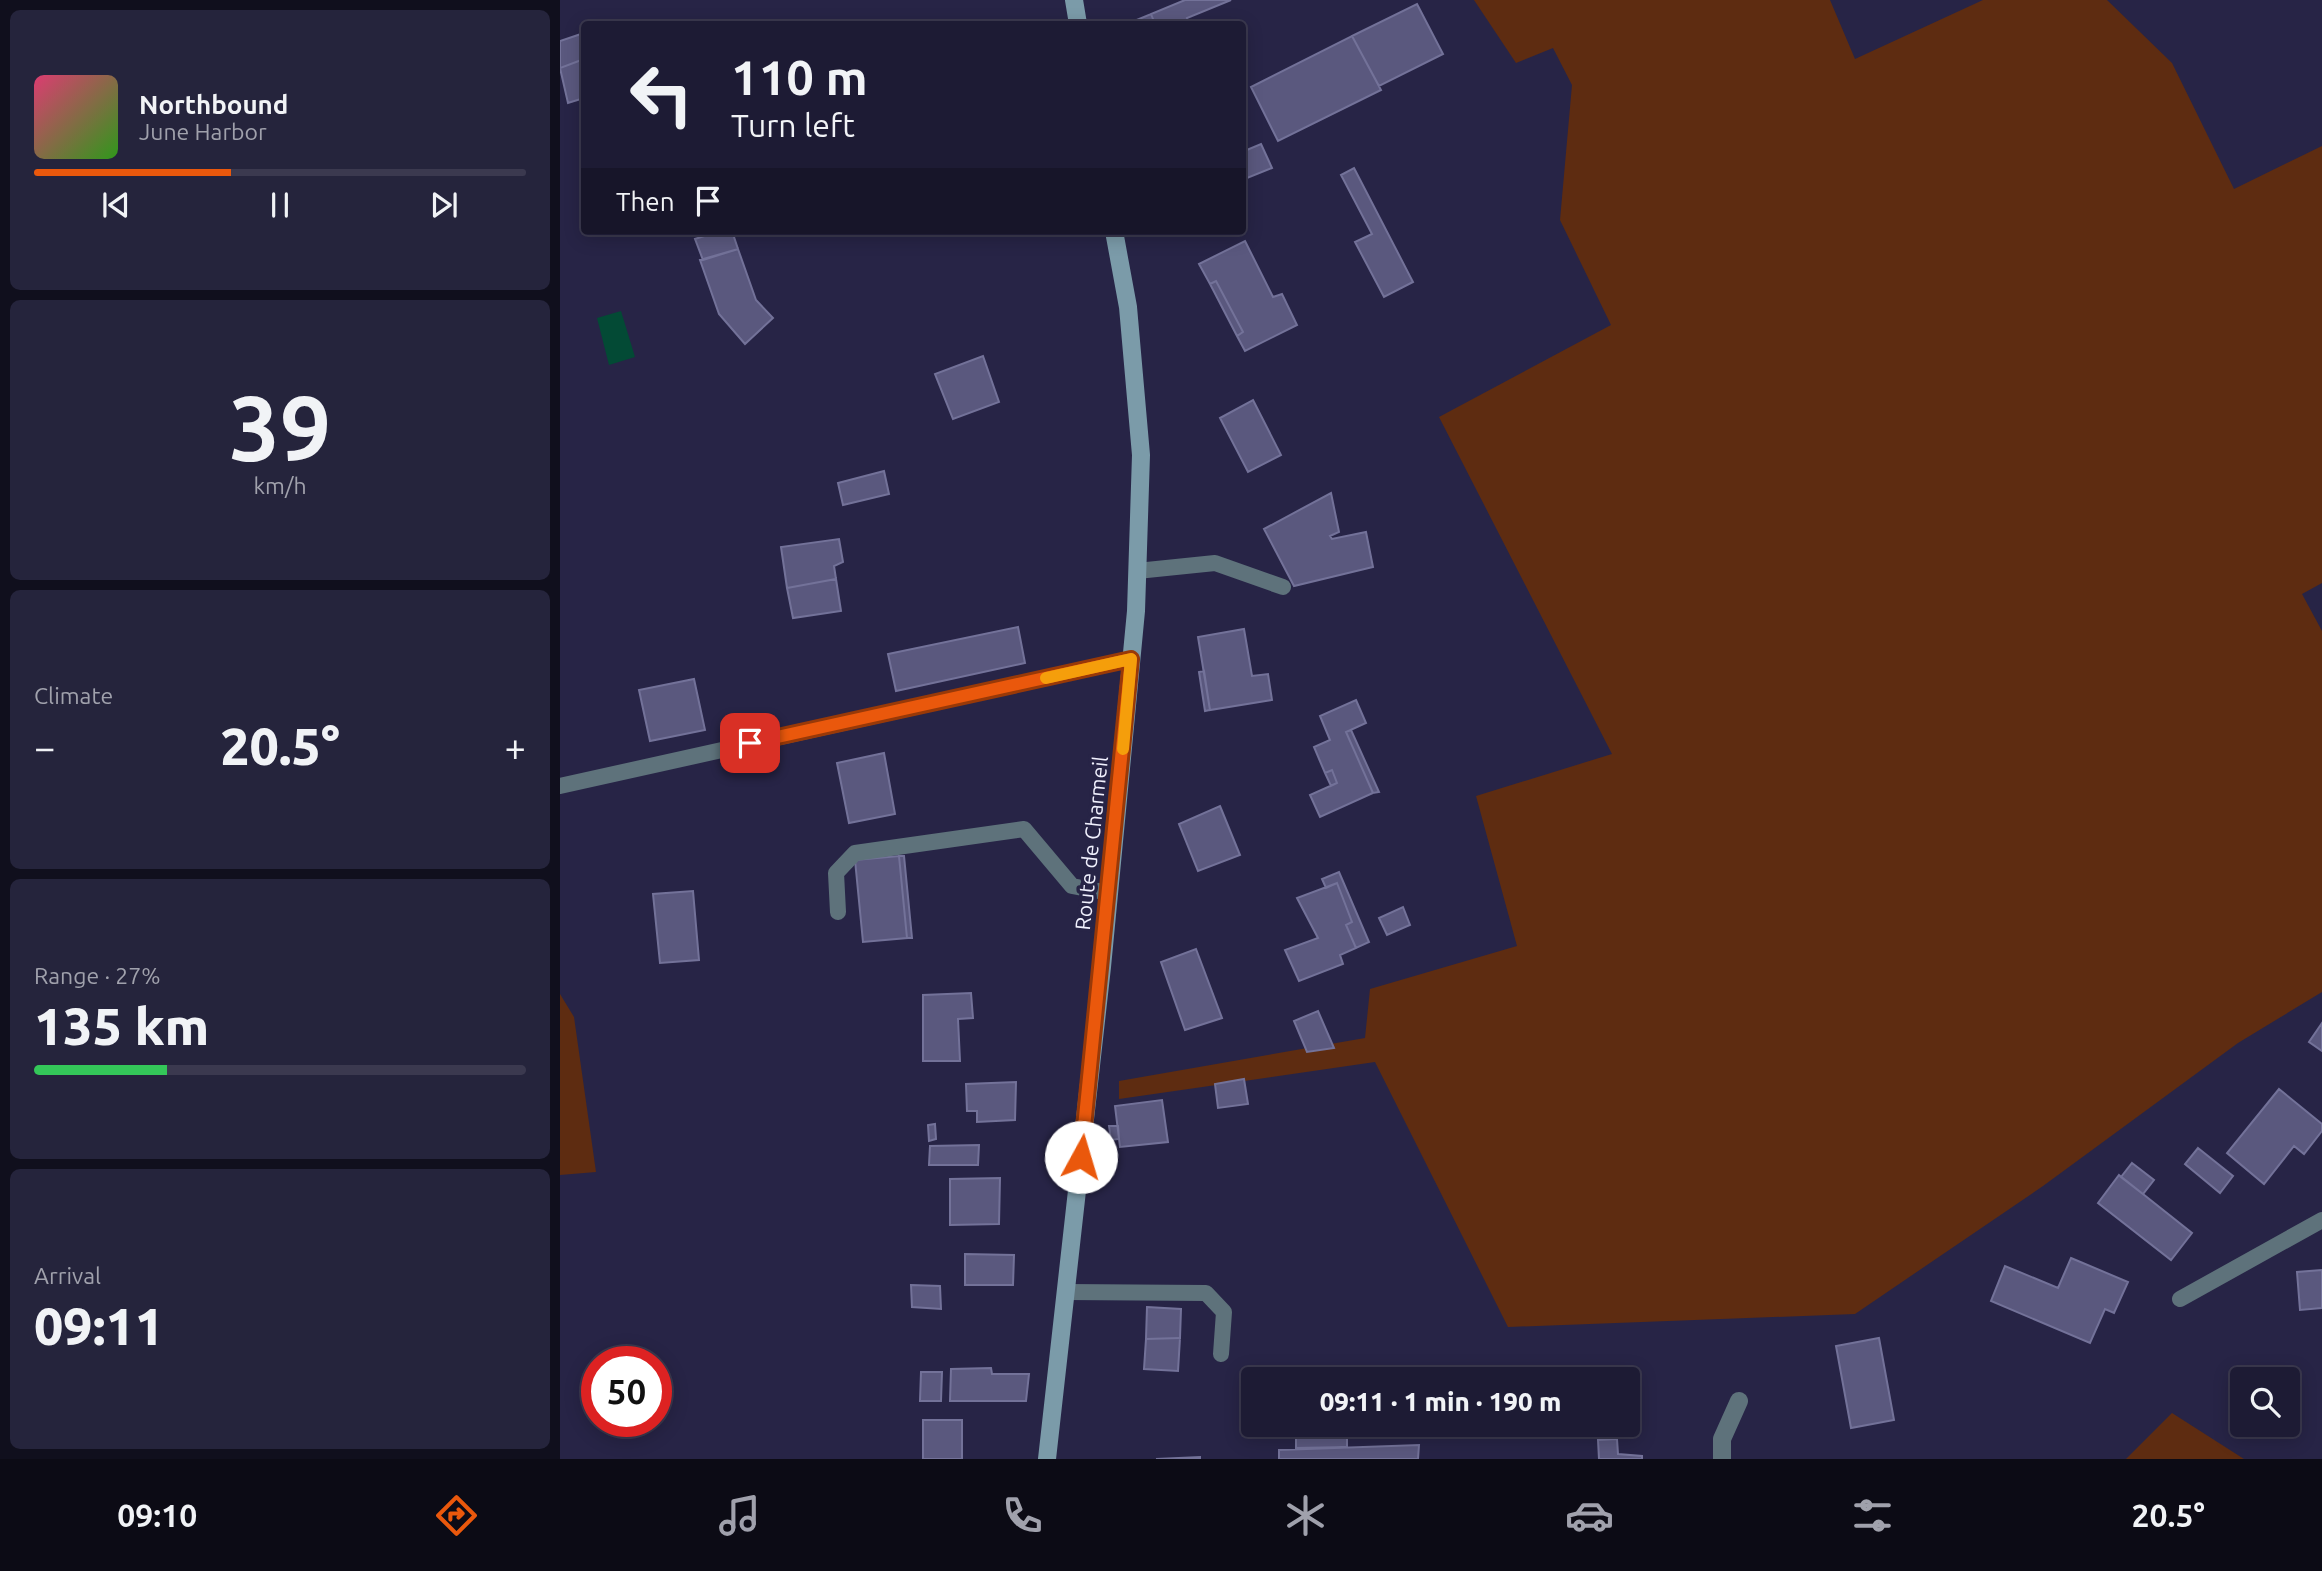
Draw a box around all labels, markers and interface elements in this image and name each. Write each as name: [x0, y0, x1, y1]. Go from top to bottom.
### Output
icon: left: [616, 49, 707, 140]
text: 110 m: [731, 49, 868, 104]
text: Northbound: [139, 90, 288, 119]
text: Turn left: [731, 107, 855, 143]
text: June Harbor: [139, 119, 267, 144]
icon: arrive: [689, 182, 727, 220]
icon: previous: [97, 186, 135, 224]
icon: pause: [261, 186, 299, 224]
icon: next: [425, 186, 463, 224]
text: Then: [616, 187, 675, 216]
text: 39: [229, 376, 331, 478]
text: km/h: [253, 473, 307, 498]
text: Climate: [34, 683, 113, 708]
pin: [720, 713, 780, 773]
text: 20.5°: [220, 717, 340, 775]
icon: arrive: [731, 724, 769, 762]
text: −: [34, 726, 55, 768]
text: +: [505, 726, 526, 768]
street label: Route de Charmeil: [1070, 755, 1112, 931]
text: Range · 27%: [34, 963, 161, 988]
text: 135 km: [34, 997, 209, 1055]
position arrow: [1044, 1120, 1118, 1194]
text: Arrival: [34, 1263, 101, 1288]
text: 09:11: [34, 1297, 164, 1355]
speed limit sign: 50: [581, 1346, 672, 1437]
map controls: [2230, 1367, 2300, 1437]
button: search: [2230, 1367, 2300, 1437]
text: 09:11 · 1 min · 190 m: [1320, 1387, 1561, 1416]
icon: directions: [432, 1491, 481, 1540]
icon: music: [715, 1491, 764, 1540]
icon: phone: [998, 1491, 1047, 1540]
icon: climate: [1281, 1491, 1330, 1540]
icon: car: [1565, 1491, 1614, 1540]
icon: filters: [1848, 1491, 1897, 1540]
text: 09:10: [117, 1497, 197, 1533]
text: 20.5°: [2131, 1497, 2205, 1533]

